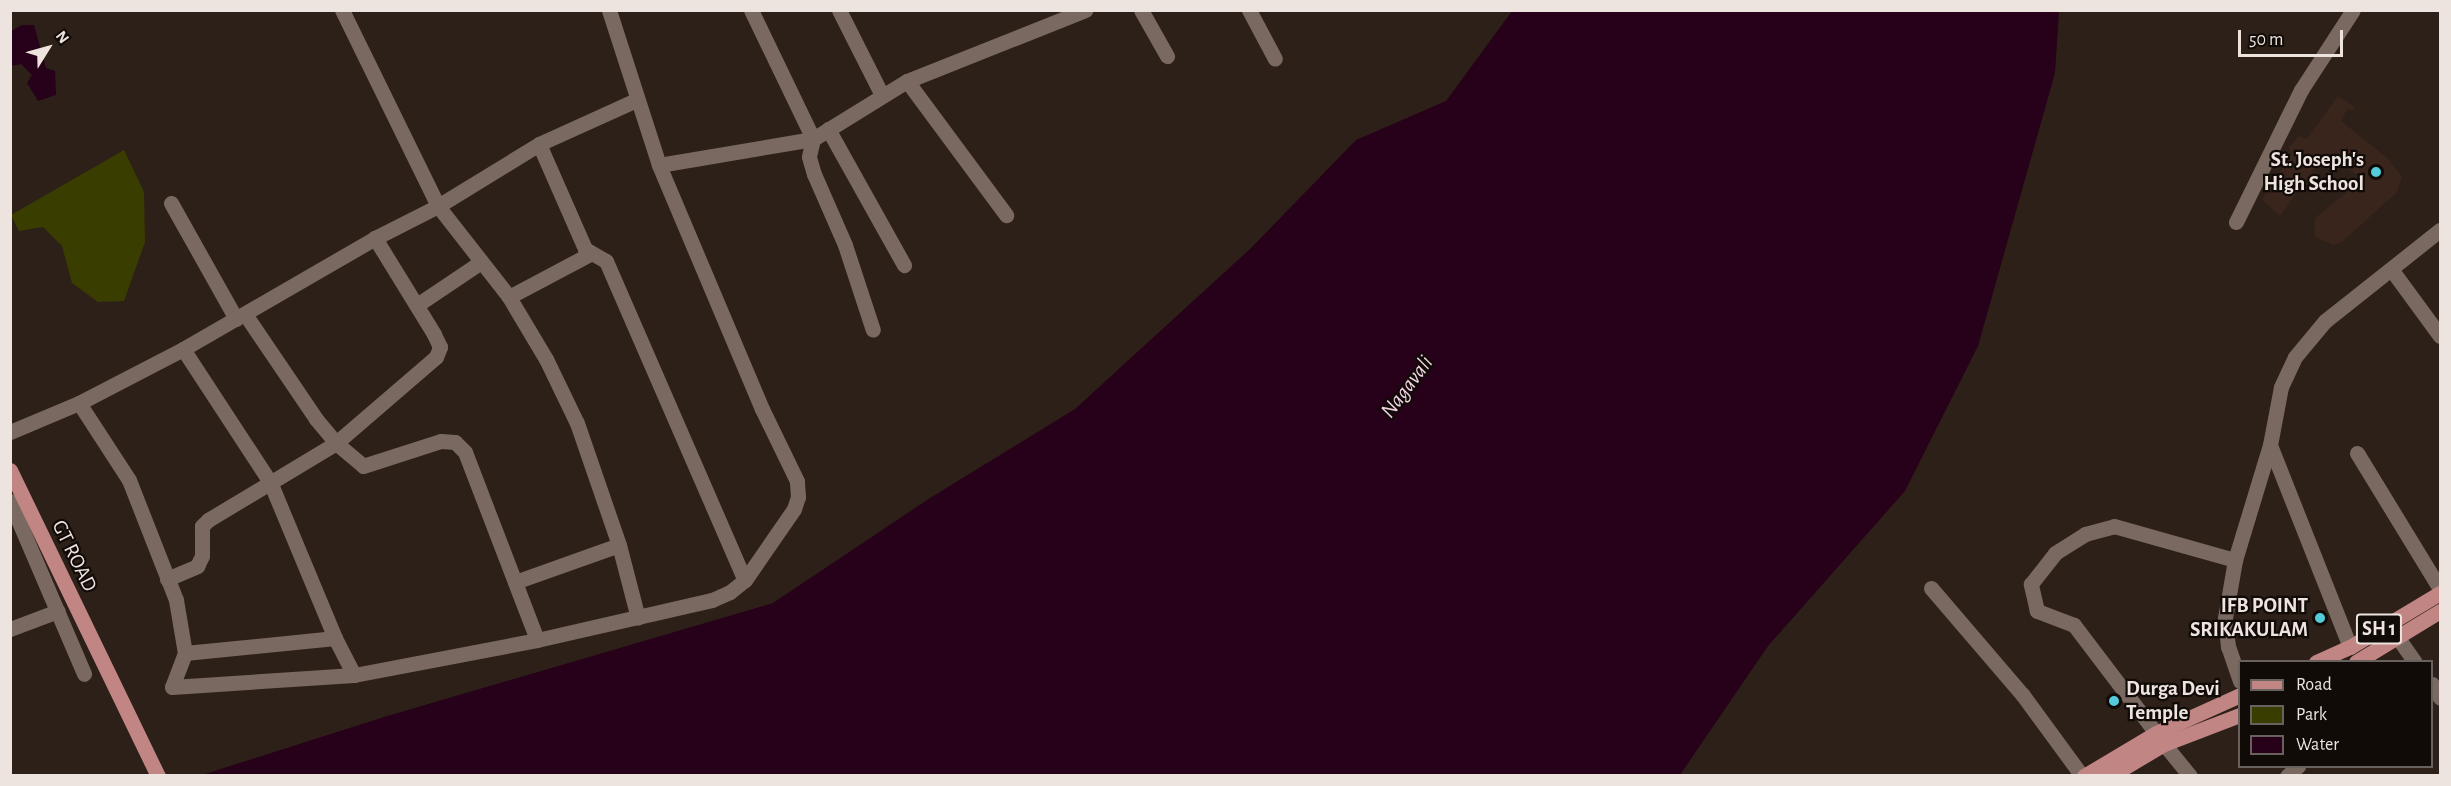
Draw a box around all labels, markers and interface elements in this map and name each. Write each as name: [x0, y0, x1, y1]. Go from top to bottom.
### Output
north arrow: [18, 18, 78, 78]
scale bar: [2241, 18, 2346, 56]
text: N: [53, 28, 72, 46]
text: 50 m: [2249, 31, 2283, 49]
place label: St. Joseph's High School: [2263, 147, 2364, 197]
marker: St. Joseph's High School: [2369, 165, 2383, 179]
water label: Nagavali: [1375, 351, 1439, 423]
street label: GT ROAD: [46, 516, 102, 596]
place label: IFB POINT SRIKAKULAM: [2190, 593, 2308, 643]
marker: IFB POINT SRIKAKULAM: [2313, 611, 2327, 625]
road number: SH 1: [2355, 612, 2403, 646]
legend: [2238, 660, 2433, 768]
place label: Durga Devi Temple: [2126, 676, 2220, 726]
text: Road: [2296, 676, 2332, 694]
marker: Durga Devi Temple: [2107, 694, 2121, 708]
text: Park: [2296, 706, 2327, 724]
text: Water: [2296, 736, 2339, 754]

